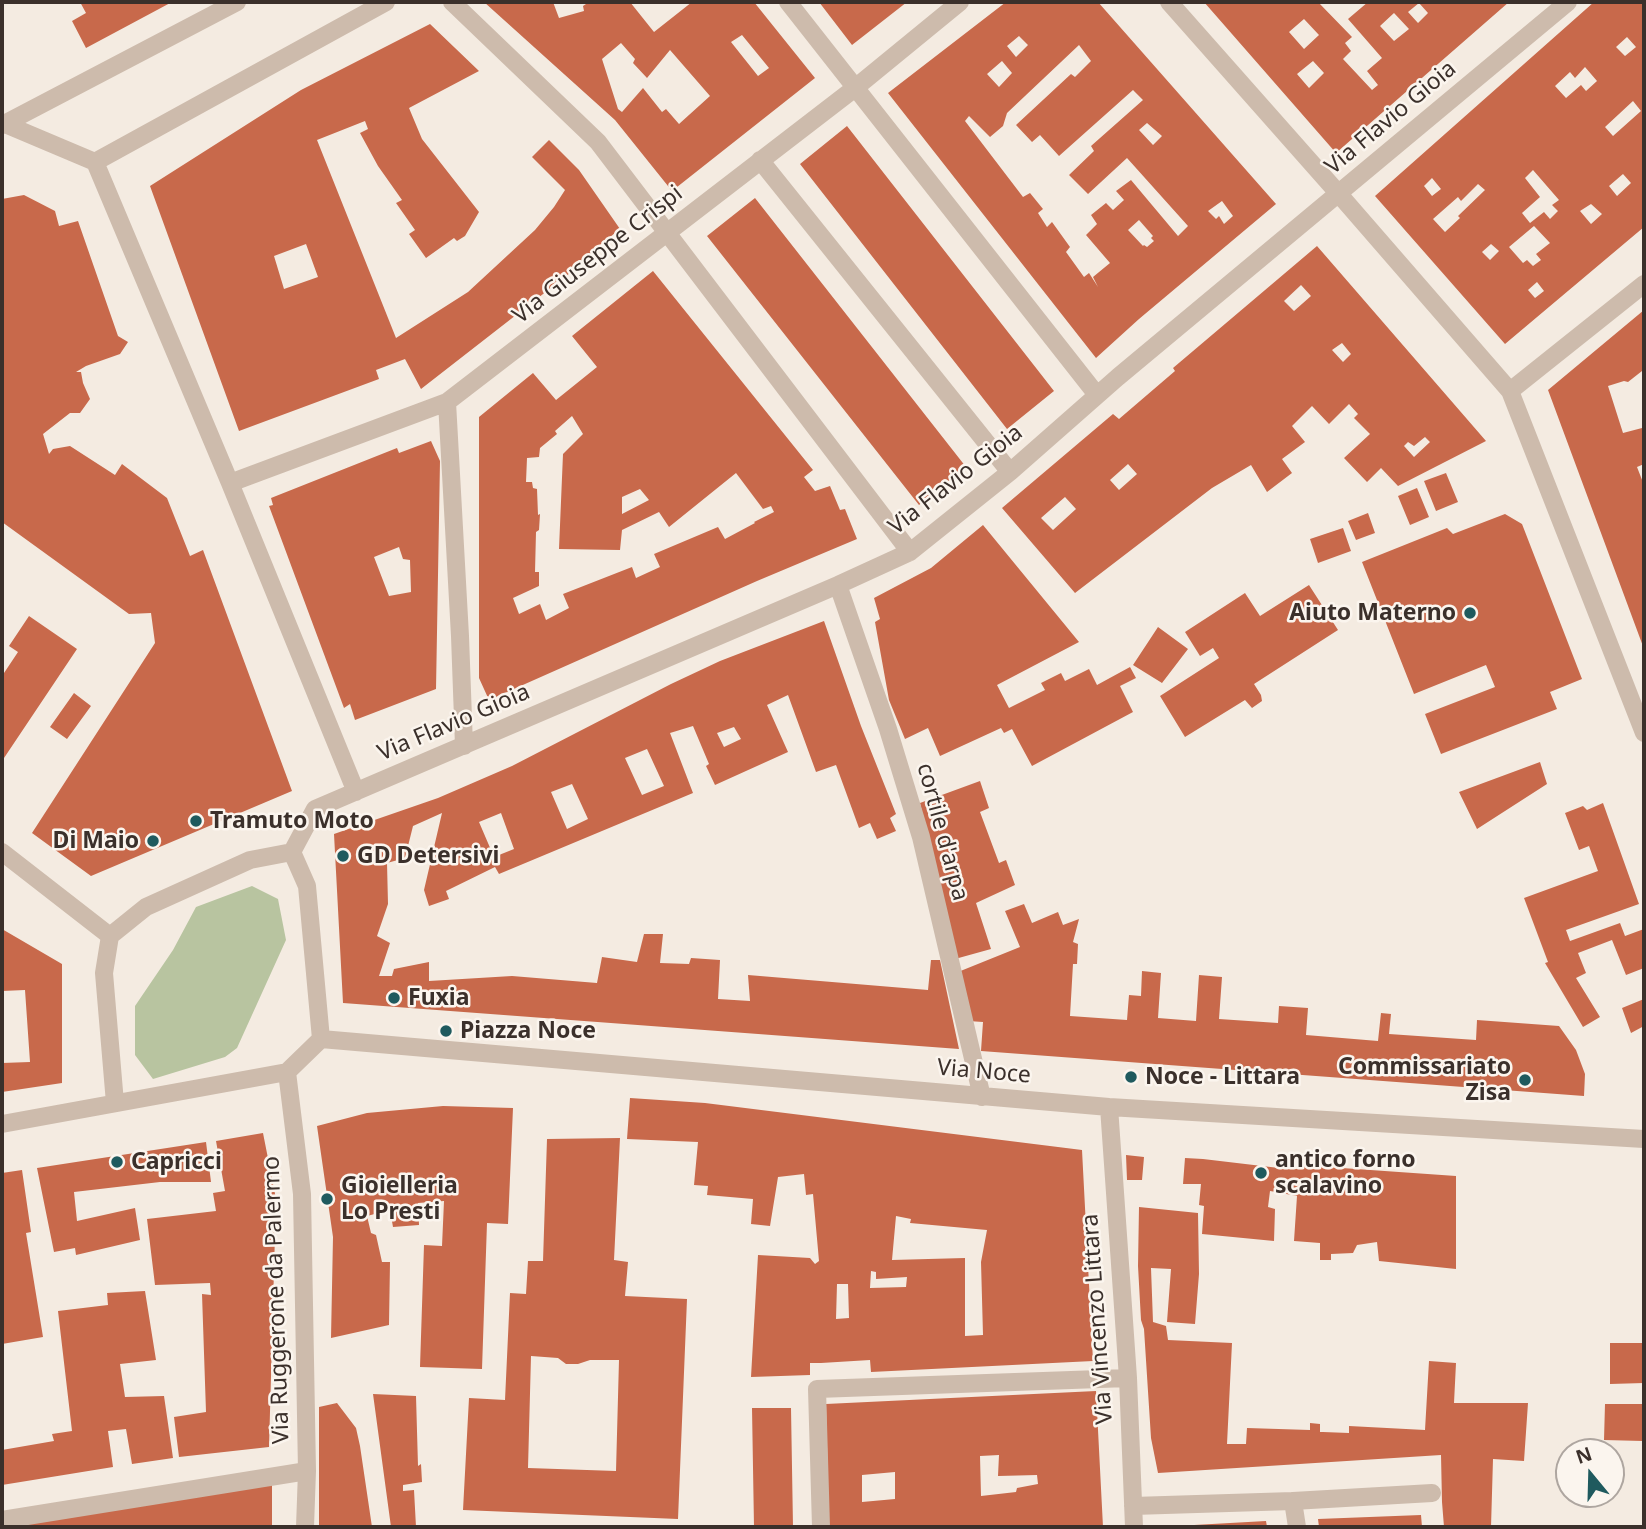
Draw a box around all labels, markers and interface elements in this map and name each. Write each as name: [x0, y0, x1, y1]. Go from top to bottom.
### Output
street label: Via Flavio Gioia: [1320, 55, 1462, 181]
street label: Via Giuseppe Crispi: [508, 180, 688, 330]
street label: Via Flavio Gioia: [884, 419, 1028, 541]
place label: Aiuto Materno: [1289, 599, 1456, 627]
marker: Aiuto Materno: [1462, 605, 1478, 621]
street label: Via Flavio Gioia: [374, 679, 534, 767]
street label: cortile d'arpa: [910, 760, 974, 904]
place label: Tramuto Moto: [210, 807, 374, 835]
marker: Tramuto Moto: [188, 813, 204, 829]
place label: Di Maio: [53, 827, 139, 855]
marker: Di Maio: [145, 833, 161, 849]
place label: GD Detersivi: [357, 842, 499, 870]
marker: GD Detersivi: [335, 848, 351, 864]
place label: Fuxia: [408, 984, 470, 1012]
marker: Fuxia: [386, 990, 402, 1006]
place label: Piazza Noce: [460, 1017, 596, 1045]
marker: Piazza Noce: [438, 1023, 454, 1039]
place label: Commissariato Zisa: [1338, 1053, 1511, 1107]
street label: Via Noce: [936, 1054, 1032, 1090]
place label: Noce - Littara: [1145, 1063, 1300, 1091]
marker: Noce - Littara: [1123, 1069, 1139, 1085]
marker: Commissariato Zisa: [1517, 1072, 1533, 1088]
place label: antico forno scalavino: [1275, 1146, 1416, 1200]
place label: Capricci: [131, 1148, 222, 1176]
marker: Capricci: [109, 1154, 125, 1170]
street label: Via Ruggerone da Palermo: [258, 1156, 296, 1444]
marker: antico forno scalavino: [1253, 1165, 1269, 1181]
place label: Gioielleria Lo Presti: [341, 1172, 458, 1226]
marker: Gioielleria Lo Presti: [319, 1191, 335, 1207]
street label: Via Vincenzo Littara: [1077, 1213, 1119, 1425]
north arrow: [1555, 1438, 1625, 1508]
text: N: [1572, 1440, 1595, 1470]

